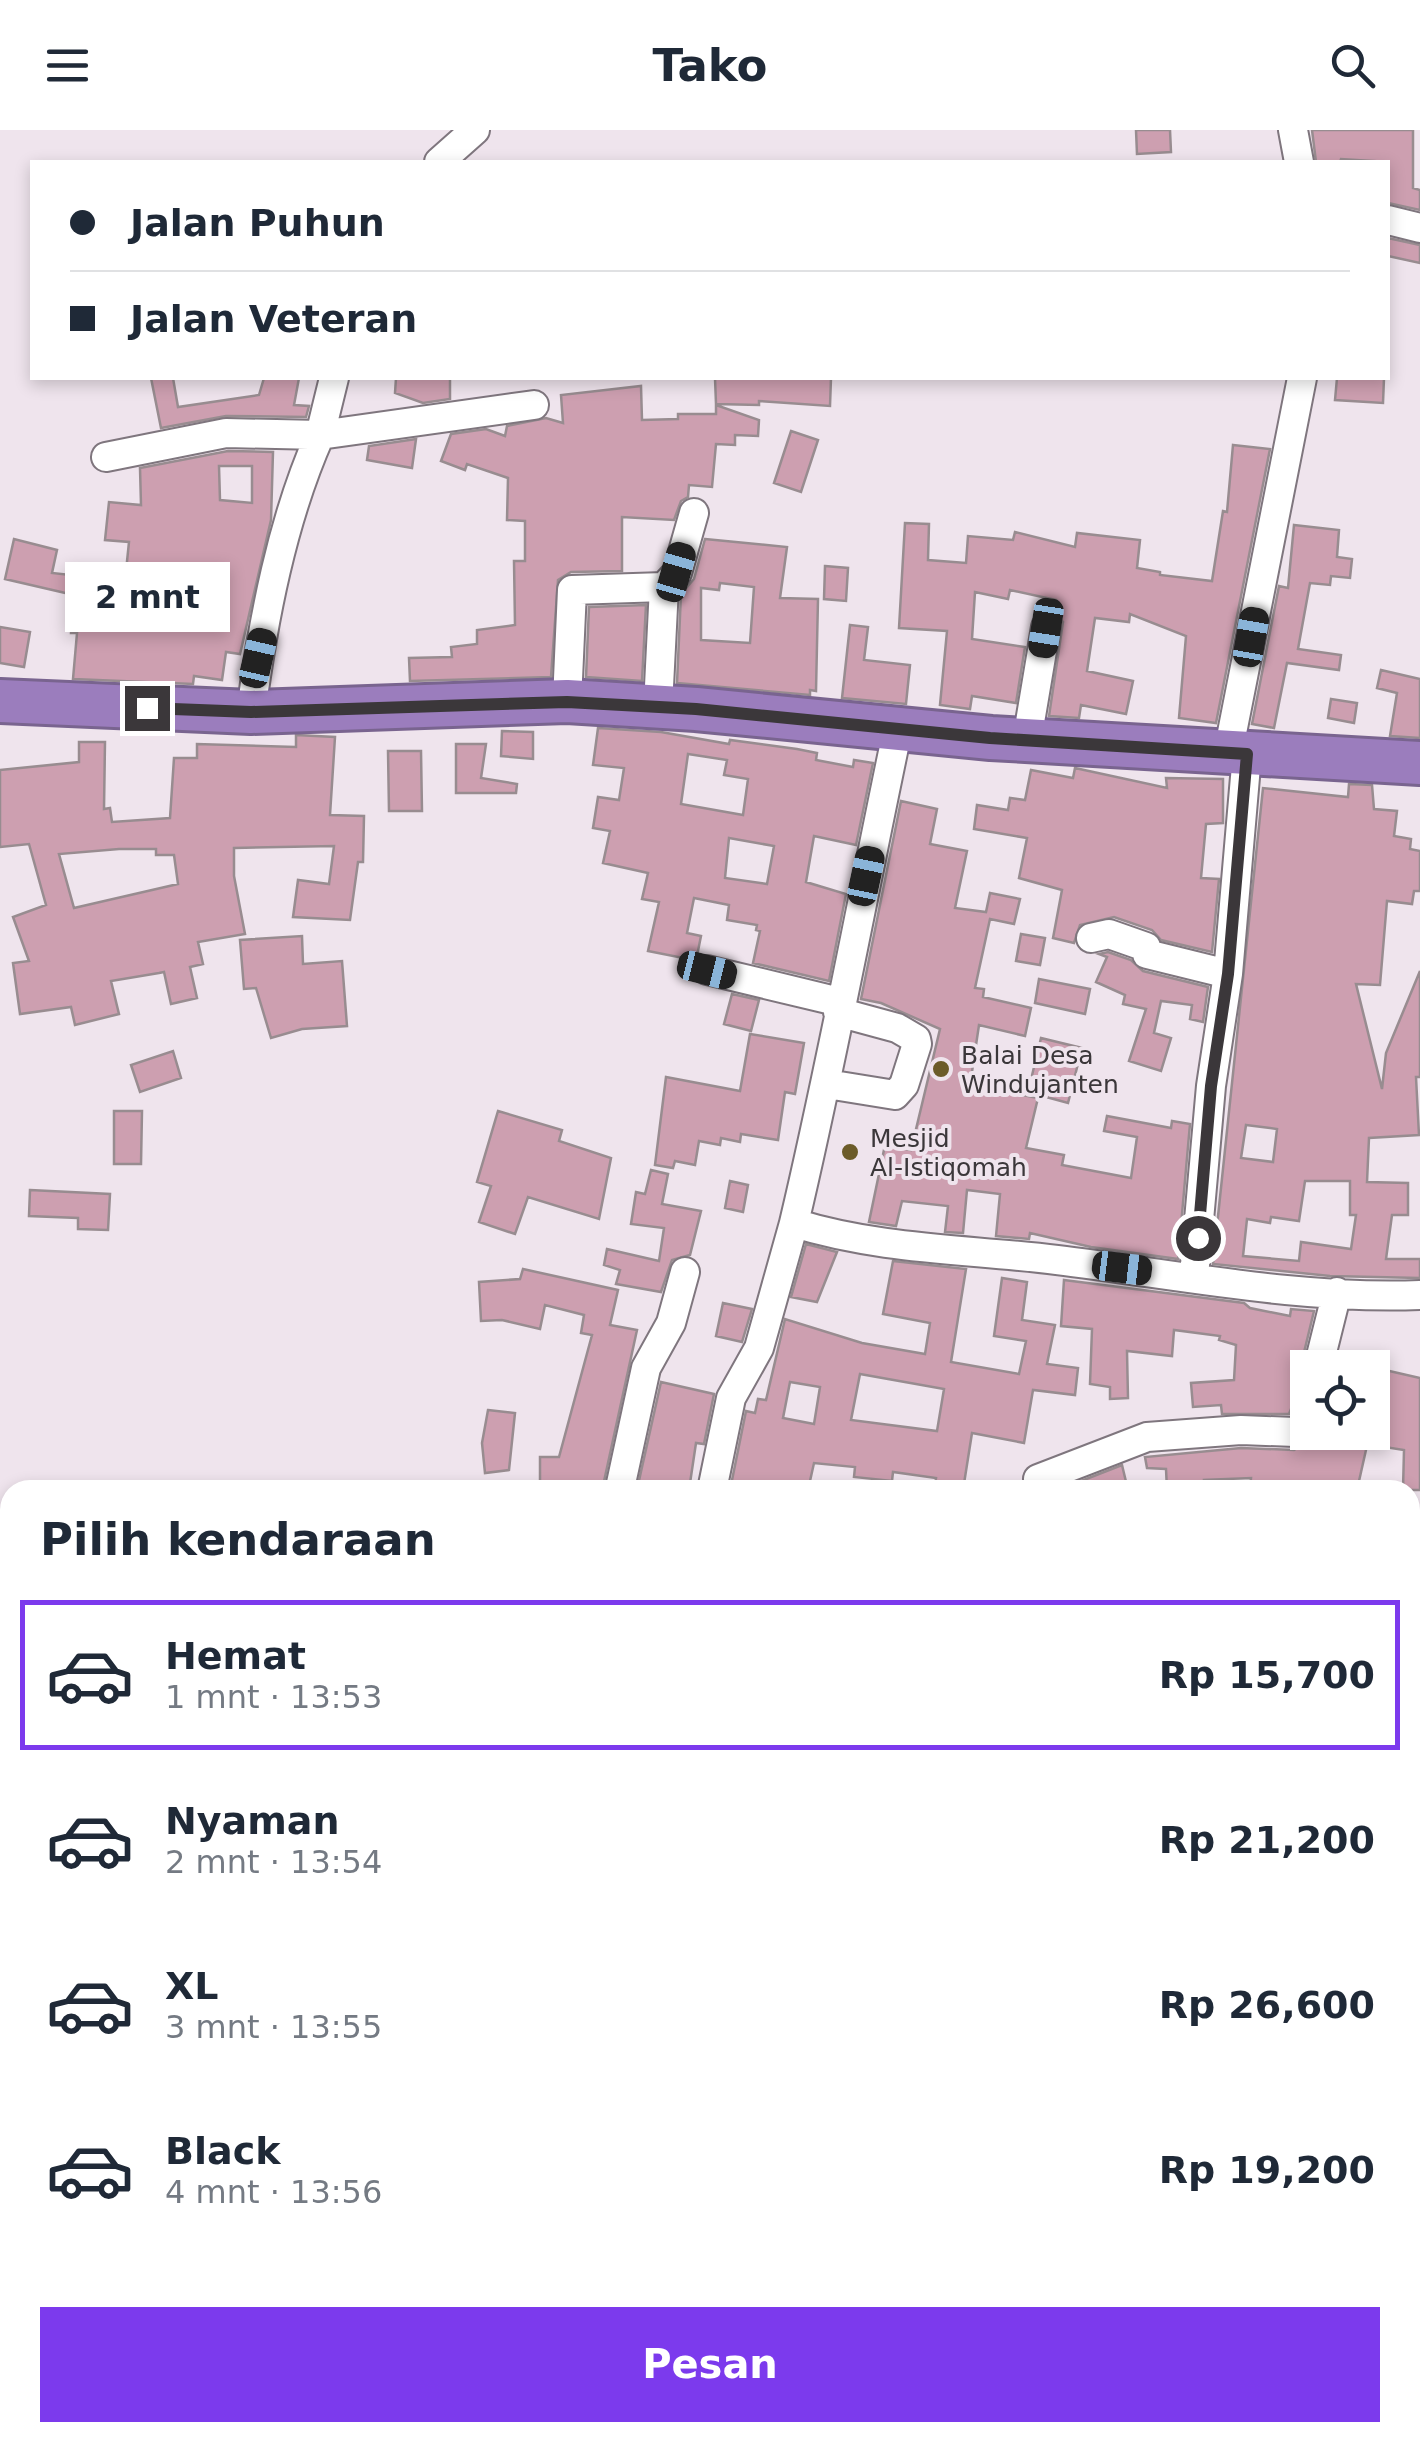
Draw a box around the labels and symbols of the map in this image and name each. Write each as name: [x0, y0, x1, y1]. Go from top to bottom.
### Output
car: [653, 539, 699, 605]
callout: 2 mnt: [64, 563, 230, 633]
car: [1026, 596, 1066, 660]
car: [1231, 605, 1271, 669]
car: [237, 625, 279, 691]
route end: [125, 686, 170, 731]
car: [845, 844, 887, 908]
car: [674, 948, 740, 992]
place label: Balai Desa Windujanten: [961, 1041, 1119, 1099]
marker: Balai Desa Windujanten: [930, 1058, 952, 1080]
place label: Mesjid Al-Istiqomah: [870, 1124, 1027, 1182]
marker: Mesjid Al-Istiqomah: [839, 1141, 861, 1163]
route start: [1176, 1216, 1221, 1261]
car: [1090, 1249, 1154, 1287]

